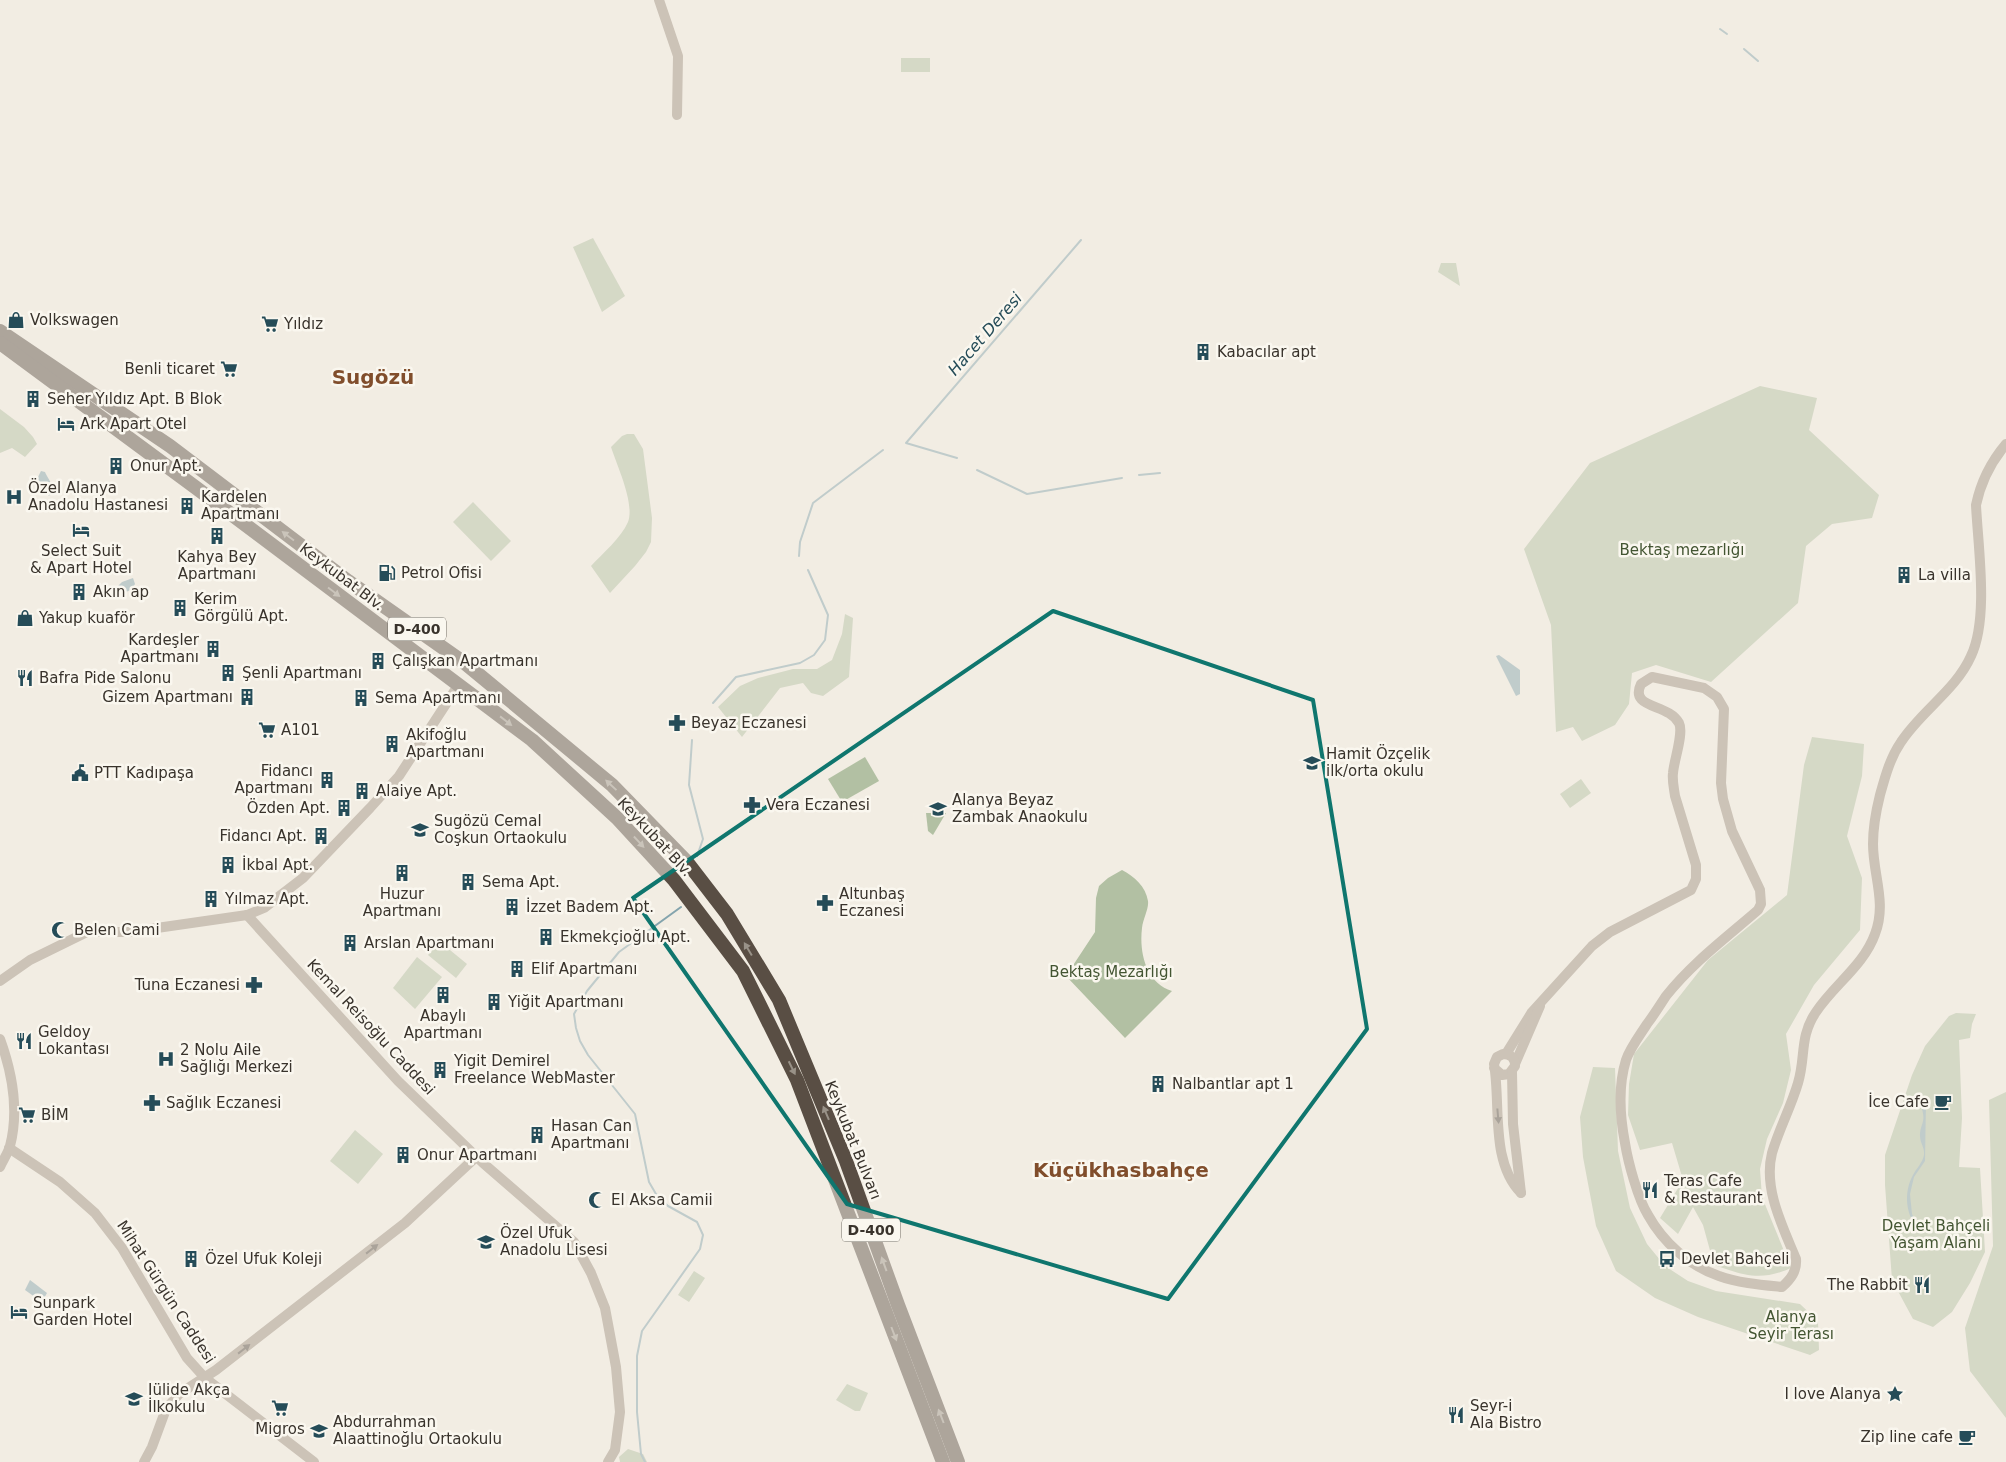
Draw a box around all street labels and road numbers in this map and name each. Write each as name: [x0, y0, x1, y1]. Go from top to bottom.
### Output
street label: Keykubat Blv.: [296, 539, 388, 615]
road number: D-400: [388, 618, 446, 640]
street label: Keykubat Blv.: [614, 794, 696, 880]
street label: Kemal Reisoğlu Caddesi: [303, 955, 439, 1099]
street label: Keykubat Bulvarı: [821, 1078, 885, 1202]
street label: Mihat Gürgün Caddesi: [113, 1217, 219, 1367]
road number: D-400: [842, 1218, 900, 1242]

